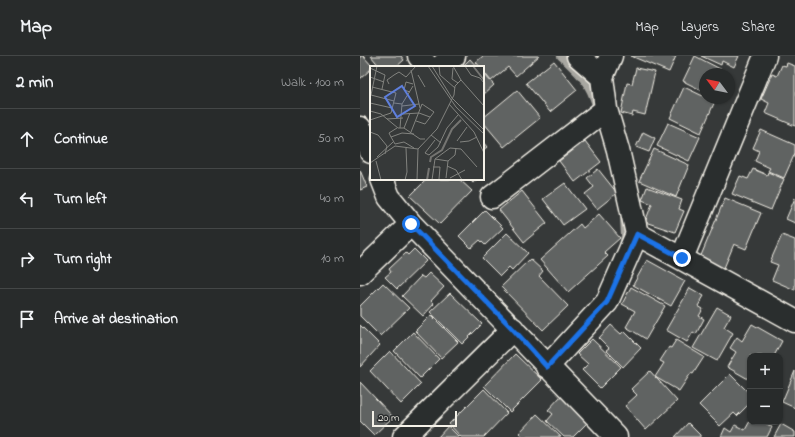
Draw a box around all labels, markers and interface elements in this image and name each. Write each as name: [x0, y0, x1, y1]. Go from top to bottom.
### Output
text: Map: [20, 14, 52, 41]
text: Map: [635, 17, 659, 38]
text: Layers: [681, 17, 719, 38]
text: Share: [741, 17, 775, 38]
inset map: [370, 66, 484, 180]
north arrow: [699, 68, 735, 104]
text: 2 min: [16, 70, 53, 95]
text: Walk · 100 m: [281, 73, 344, 92]
icon: ahead: [16, 128, 38, 150]
text: Continue: [54, 128, 108, 150]
text: 50 m: [318, 129, 344, 148]
icon: left: [16, 188, 38, 210]
text: Turn left: [54, 188, 107, 210]
text: 40 m: [320, 189, 344, 208]
route start: [402, 215, 420, 233]
icon: right: [16, 248, 38, 270]
text: Turn right: [54, 248, 112, 270]
text: 10 m: [321, 249, 344, 268]
route end: [673, 249, 691, 267]
icon: arrive: [16, 308, 38, 330]
text: Arrive at destination: [54, 308, 178, 330]
map controls: [747, 353, 783, 425]
button: +: [747, 353, 783, 389]
button: −: [747, 389, 783, 425]
scale bar: [372, 409, 457, 428]
text: 20 m: [378, 410, 400, 426]

